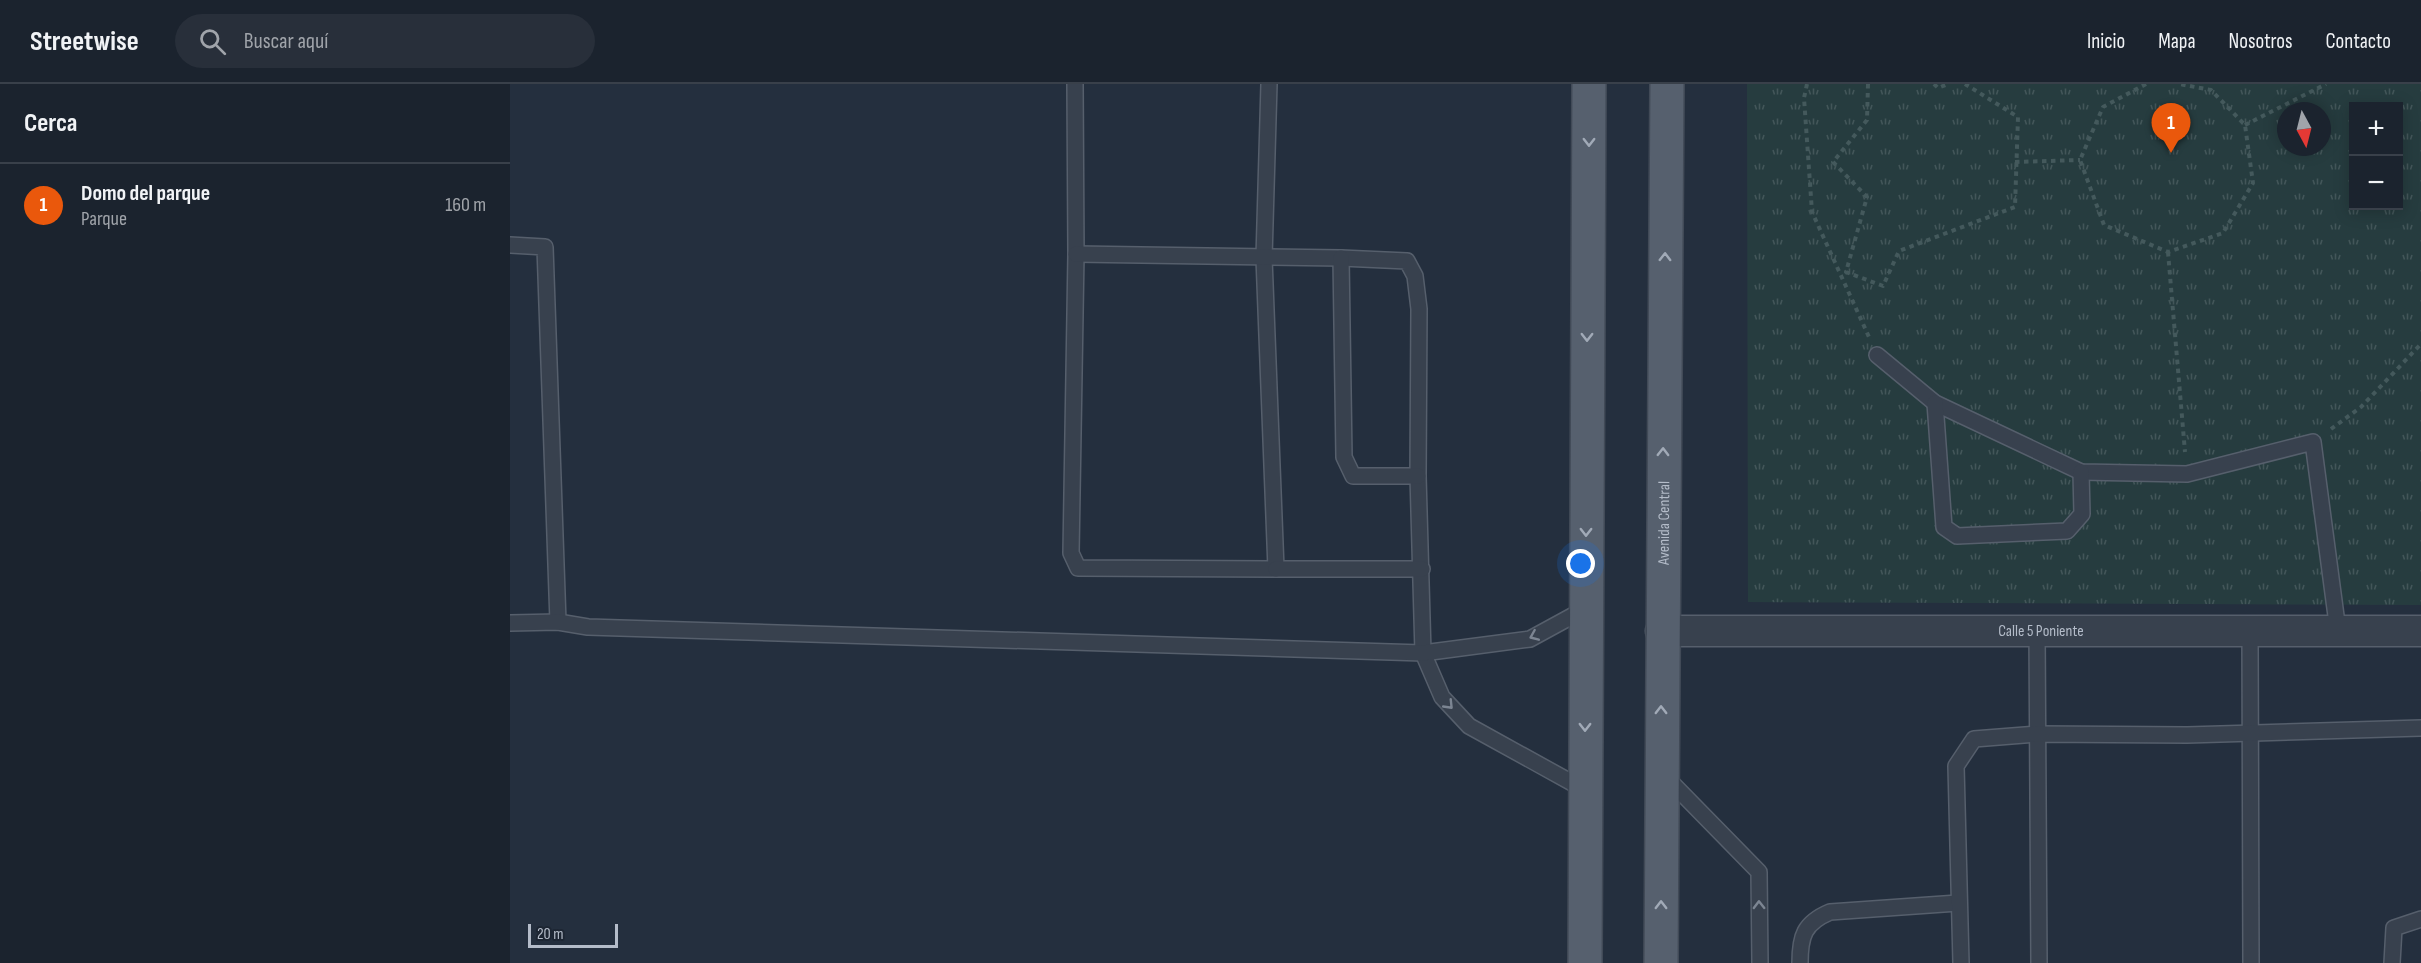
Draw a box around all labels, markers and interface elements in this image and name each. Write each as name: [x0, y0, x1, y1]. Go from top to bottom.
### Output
search box: [175, 14, 595, 68]
text: Streetwise: [30, 25, 139, 58]
icon: search: [196, 25, 229, 58]
text: Buscar aquí: [244, 28, 328, 55]
text: Inicio: [2087, 29, 2125, 54]
text: Mapa: [2158, 29, 2196, 54]
text: Nosotros: [2229, 29, 2293, 54]
text: Contacto: [2326, 29, 2391, 54]
north arrow: [2277, 102, 2331, 156]
map controls: [2349, 102, 2403, 210]
button: +: [2349, 102, 2403, 156]
pin: 1: [2152, 104, 2190, 153]
text: Cerca: [24, 108, 77, 139]
one-way arrow: [1583, 138, 1595, 147]
button: −: [2349, 156, 2403, 210]
text: Domo del parque: [81, 180, 210, 207]
text: 1: [40, 193, 47, 217]
text: 160 m: [445, 193, 486, 217]
text: Parque: [81, 207, 127, 231]
one-way arrow: [1659, 252, 1671, 261]
one-way arrow: [1581, 333, 1594, 342]
one-way arrow: [1657, 447, 1669, 456]
street label: Avenida Central: [1654, 481, 1674, 566]
one-way arrow: [1580, 528, 1592, 537]
your location: [1566, 549, 1595, 578]
street label: Calle 5 Poniente: [1998, 622, 2084, 641]
one-way arrow: [1529, 628, 1540, 640]
one-way arrow: [1441, 697, 1452, 708]
one-way arrow: [1655, 705, 1667, 714]
one-way arrow: [1579, 723, 1591, 732]
one-way arrow: [1655, 900, 1667, 909]
one-way arrow: [1753, 900, 1765, 909]
scale bar: [528, 921, 618, 948]
text: 20 m: [537, 925, 564, 944]

